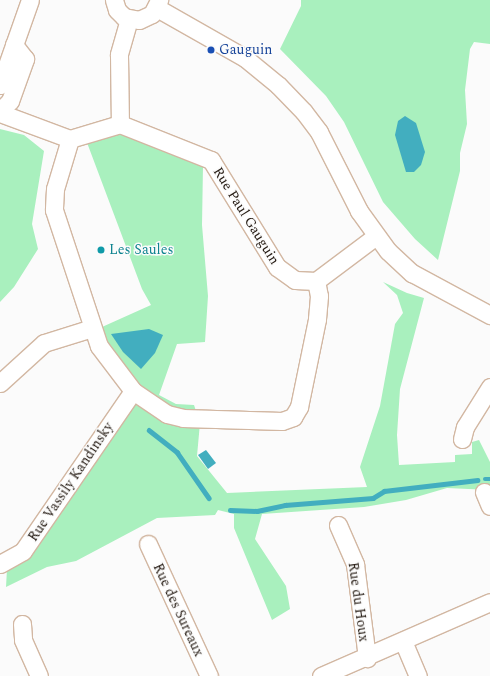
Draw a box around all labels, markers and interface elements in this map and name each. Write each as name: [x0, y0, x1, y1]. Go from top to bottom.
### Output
place label: Gauguin: [219, 42, 272, 58]
marker: Gauguin: [206, 45, 216, 55]
street label: Rue Paul Gauguin: [209, 164, 283, 268]
place label: Les Saules: [109, 242, 174, 258]
marker: Les Saules: [96, 245, 106, 255]
street label: Rue Vassily Kandinsky: [25, 419, 117, 545]
street label: Rue des Sureaux: [149, 561, 207, 659]
street label: Rue du Houx: [344, 561, 372, 643]

